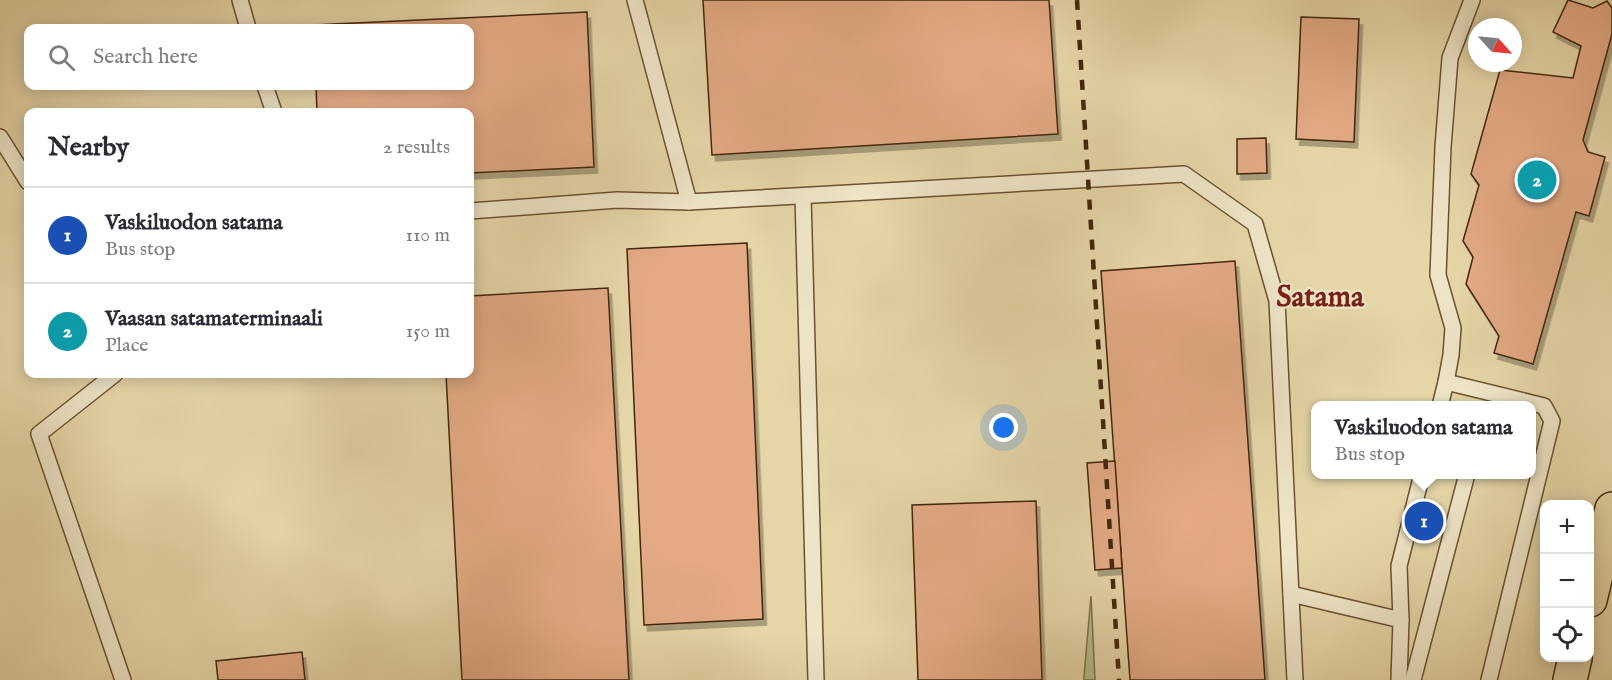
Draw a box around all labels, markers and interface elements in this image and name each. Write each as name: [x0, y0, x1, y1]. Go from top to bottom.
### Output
north arrow: [1468, 18, 1522, 72]
search box: [24, 24, 474, 90]
icon: search: [45, 41, 78, 74]
text: Search here: [93, 43, 198, 71]
text: Nearby: [48, 131, 129, 164]
text: 2 results: [383, 135, 450, 160]
pin: 2: [1518, 158, 1556, 202]
text: Vaskiluodon satama: [105, 209, 283, 237]
text: 1: [64, 223, 71, 248]
text: 110 m: [406, 223, 450, 248]
text: Bus stop: [105, 237, 175, 262]
district label: Satama: [1276, 279, 1365, 317]
text: Vaasan satamaterminaali: [105, 305, 323, 333]
text: 2: [63, 319, 72, 344]
text: 150 m: [406, 319, 450, 344]
text: Place: [105, 333, 148, 358]
popup: [1311, 401, 1536, 479]
your location: [989, 413, 1018, 442]
text: Vaskiluodon satama: [1335, 414, 1512, 442]
text: Bus stop: [1335, 442, 1405, 467]
pin: 1: [1404, 498, 1444, 544]
map controls: [1540, 500, 1594, 662]
button: +: [1540, 500, 1594, 554]
button: −: [1540, 554, 1594, 608]
button: locate: [1540, 608, 1594, 662]

